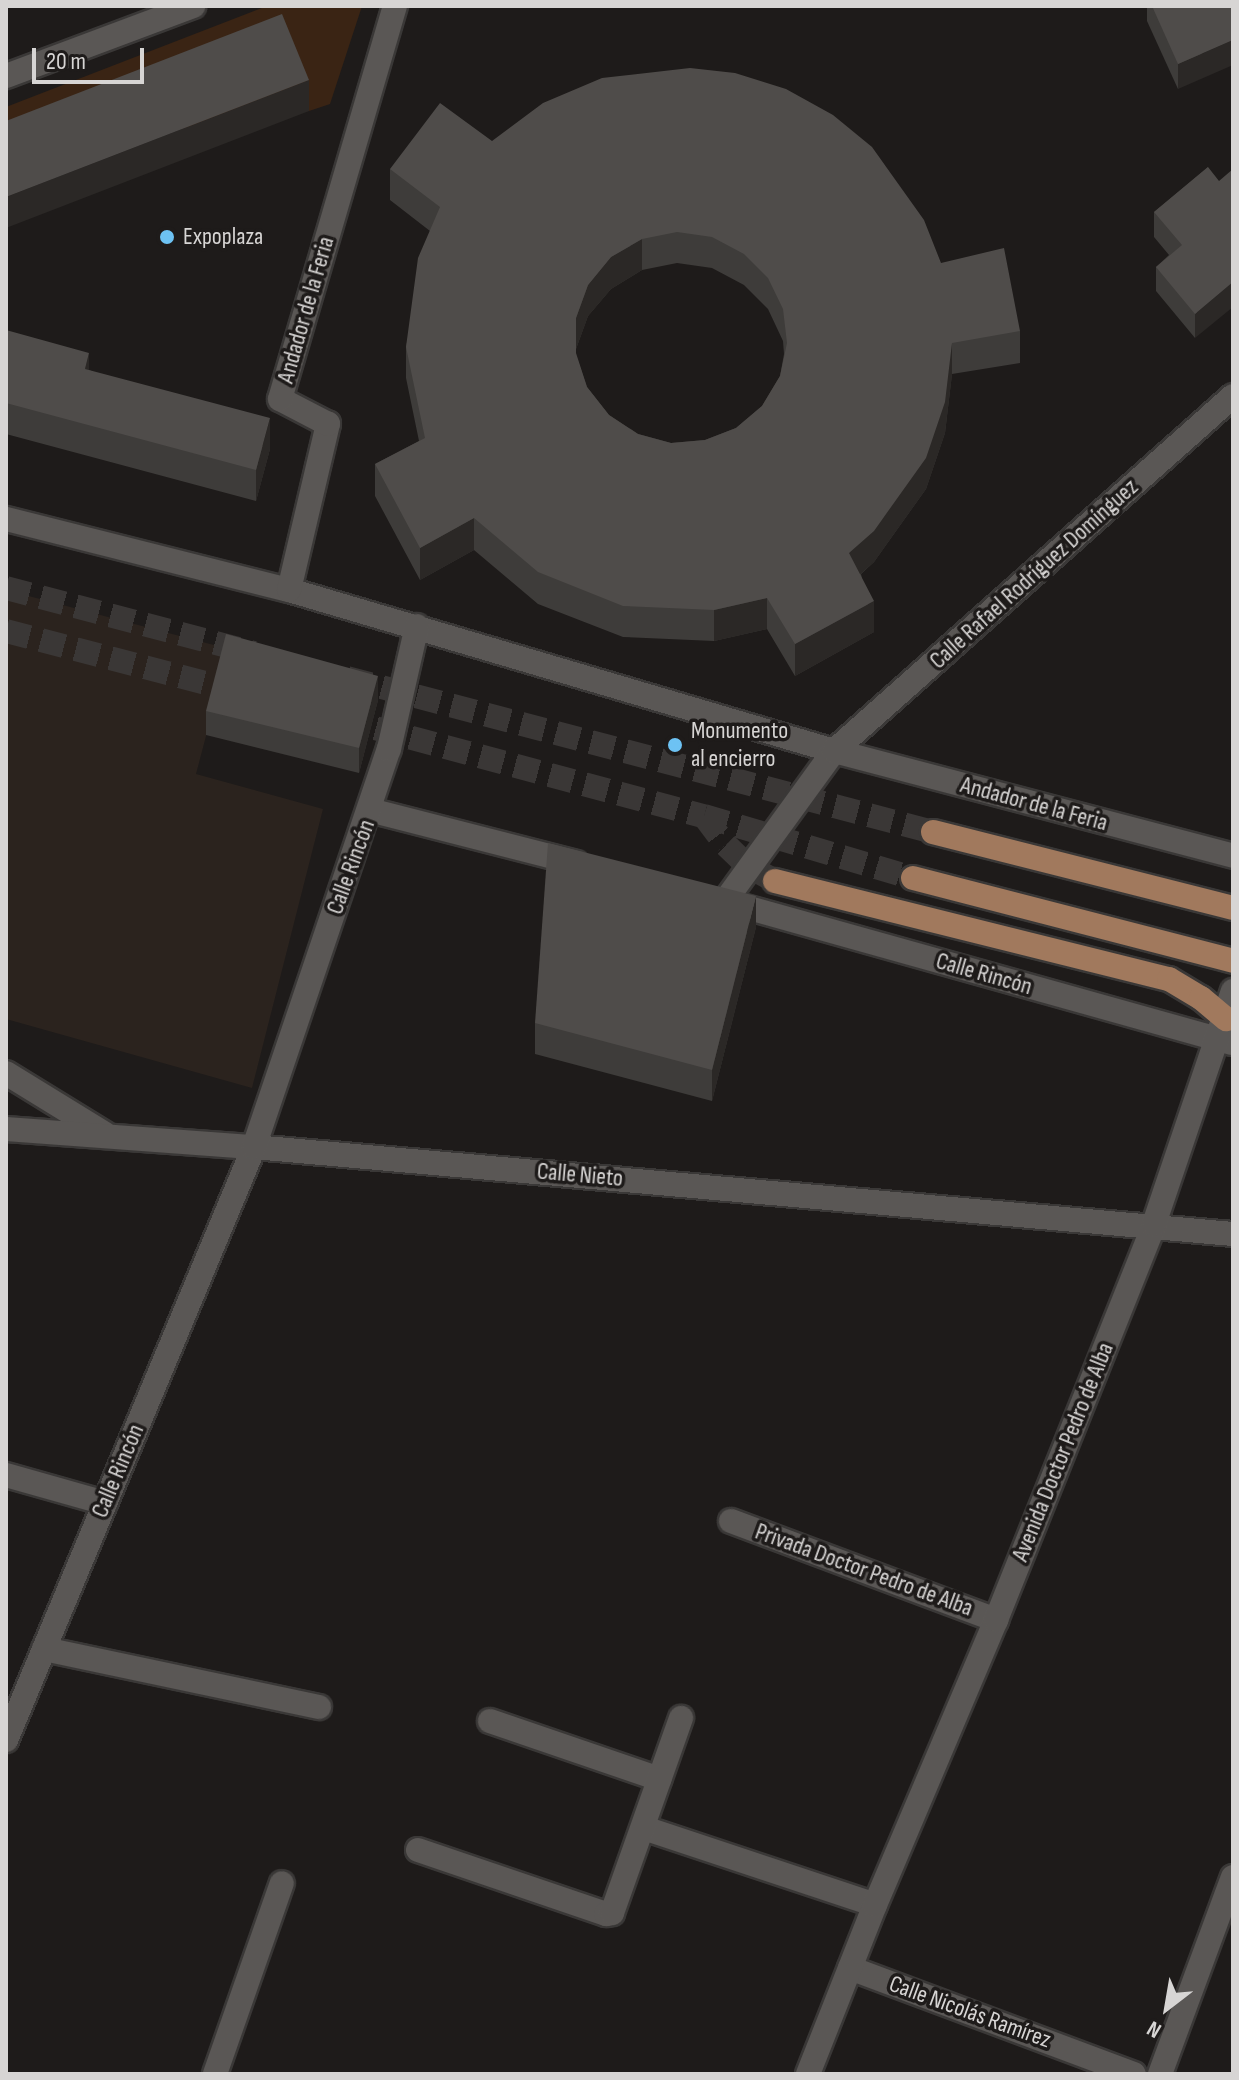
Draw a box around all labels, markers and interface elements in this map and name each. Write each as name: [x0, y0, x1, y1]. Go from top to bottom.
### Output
scale bar: [36, 32, 148, 82]
text: 20 m: [46, 47, 86, 76]
place label: Expoplaza: [183, 223, 263, 251]
marker: Expoplaza: [158, 228, 176, 246]
street label: Andador de la Feria: [271, 233, 341, 387]
street label: Calle Rafael Rodríguez Domínguez: [924, 473, 1144, 675]
place label: Monumento al encierro: [691, 717, 788, 773]
marker: Monumento al encierro: [666, 736, 684, 754]
street label: Andador de la Feria: [957, 771, 1111, 837]
street label: Calle Rincón: [321, 816, 381, 918]
street label: Calle Rincón: [933, 947, 1035, 1001]
street label: Calle Nieto: [536, 1157, 624, 1193]
street label: Avenida Doctor Pedro de Alba: [1006, 1338, 1120, 1566]
street label: Calle Rincón: [86, 1420, 150, 1522]
street label: Privada Doctor Pedro de Alba: [751, 1517, 977, 1623]
north arrow: [1127, 1968, 1207, 2048]
street label: Calle Nicolás Ramírez: [885, 1969, 1055, 2055]
text: N: [1142, 2014, 1166, 2044]

